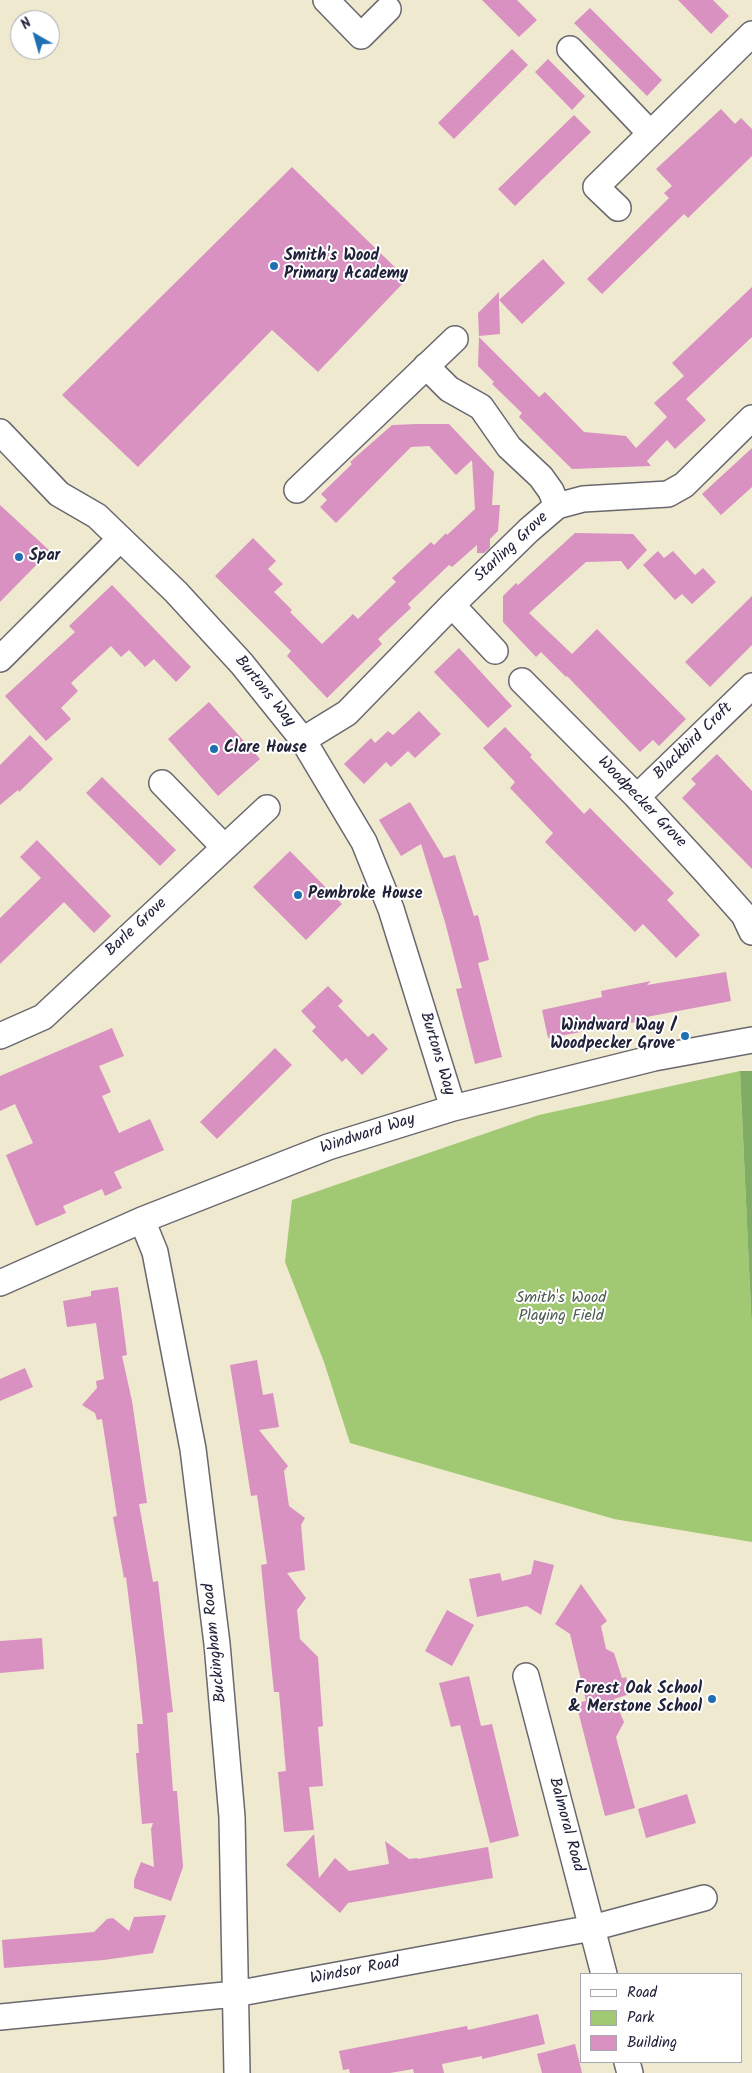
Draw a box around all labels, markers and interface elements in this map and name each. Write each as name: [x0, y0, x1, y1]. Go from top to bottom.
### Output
north arrow: [10, 10, 60, 60]
text: N: [16, 13, 37, 35]
place label: Smith's Wood Primary Academy: [284, 247, 408, 285]
marker: Smith's Wood Primary Academy: [268, 260, 280, 272]
street label: Starling Grove: [471, 509, 553, 587]
place label: Spar: [29, 547, 60, 567]
marker: Spar: [13, 551, 25, 563]
street label: Burtons Way: [230, 653, 298, 731]
street label: Blackbird Croft: [650, 700, 738, 784]
place label: Clare House: [224, 739, 307, 759]
marker: Clare House: [208, 743, 220, 755]
street label: Woodpecker Grove: [593, 753, 689, 853]
place label: Pembroke House: [308, 885, 422, 905]
marker: Pembroke House: [292, 889, 304, 901]
street label: Barle Grove: [102, 895, 172, 961]
street label: Burtons Way: [414, 1010, 458, 1098]
place label: Windward Way / Woodpecker Grove: [550, 1017, 675, 1055]
marker: Windward Way / Woodpecker Grove: [679, 1030, 691, 1042]
street label: Windward Way: [318, 1111, 418, 1159]
park label: Smith's Wood Playing Field: [516, 1289, 606, 1327]
street label: Buckingham Road: [200, 1582, 232, 1704]
place label: Forest Oak School & Merstone School: [568, 1680, 702, 1718]
marker: Forest Oak School & Merstone School: [706, 1693, 718, 1705]
street label: Balmoral Road: [543, 1776, 587, 1874]
street label: Windsor Road: [309, 1954, 401, 1990]
legend: [580, 1973, 742, 2063]
text: Road: [627, 1981, 657, 2005]
text: Park: [627, 2006, 654, 2030]
text: Building: [627, 2031, 677, 2055]

